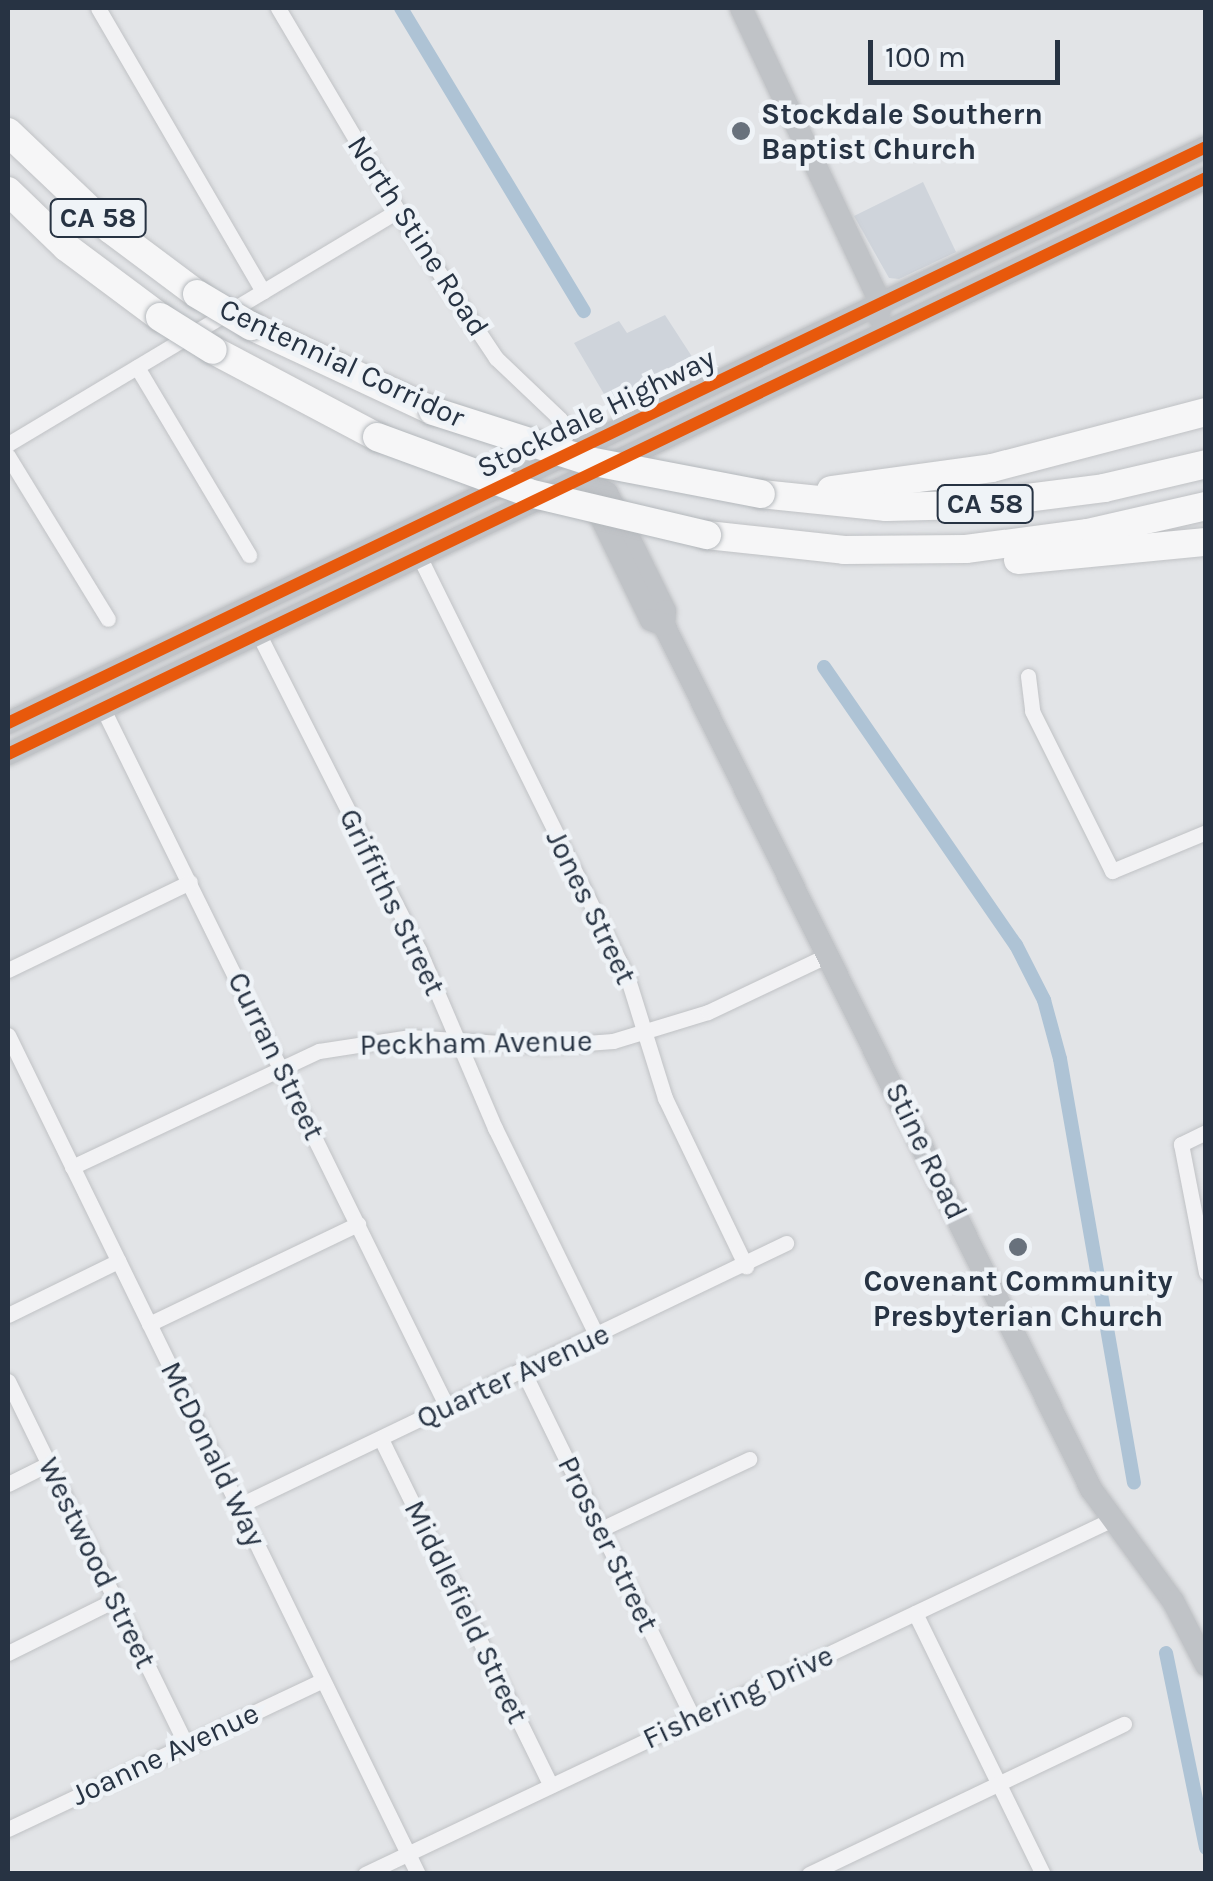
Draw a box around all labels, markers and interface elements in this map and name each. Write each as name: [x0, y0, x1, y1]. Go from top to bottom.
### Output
scale bar: [873, 20, 1066, 82]
text: 100 m: [885, 39, 966, 75]
place label: Stockdale Southern Baptist Church: [761, 96, 1043, 166]
marker: Stockdale Southern Baptist Church: [730, 120, 752, 142]
street label: North Stine Road: [340, 129, 496, 343]
road number: CA 58: [48, 195, 148, 241]
street label: Centennial Corridor: [214, 290, 470, 436]
street label: Stockdale Highway: [471, 340, 721, 486]
road number: CA 58: [935, 481, 1035, 527]
street label: Griffiths Street: [331, 803, 453, 1001]
street label: Jones Street: [538, 824, 644, 990]
street label: Curran Street: [220, 966, 332, 1146]
street label: Peckham Avenue: [359, 1023, 593, 1063]
street label: Stine Road: [877, 1077, 975, 1225]
marker: Covenant Community Presbyterian Church: [1007, 1236, 1029, 1258]
place label: Covenant Community Presbyterian Church: [863, 1263, 1173, 1334]
street label: Quarter Avenue: [411, 1316, 615, 1436]
street label: McDonald Way: [153, 1356, 273, 1552]
street label: Prosser Street: [550, 1450, 666, 1638]
street label: Westwood Street: [30, 1452, 164, 1674]
street label: Middlefield Street: [396, 1494, 536, 1730]
street label: Fishering Drive: [637, 1637, 839, 1757]
street label: Joanne Avenue: [66, 1695, 264, 1813]

